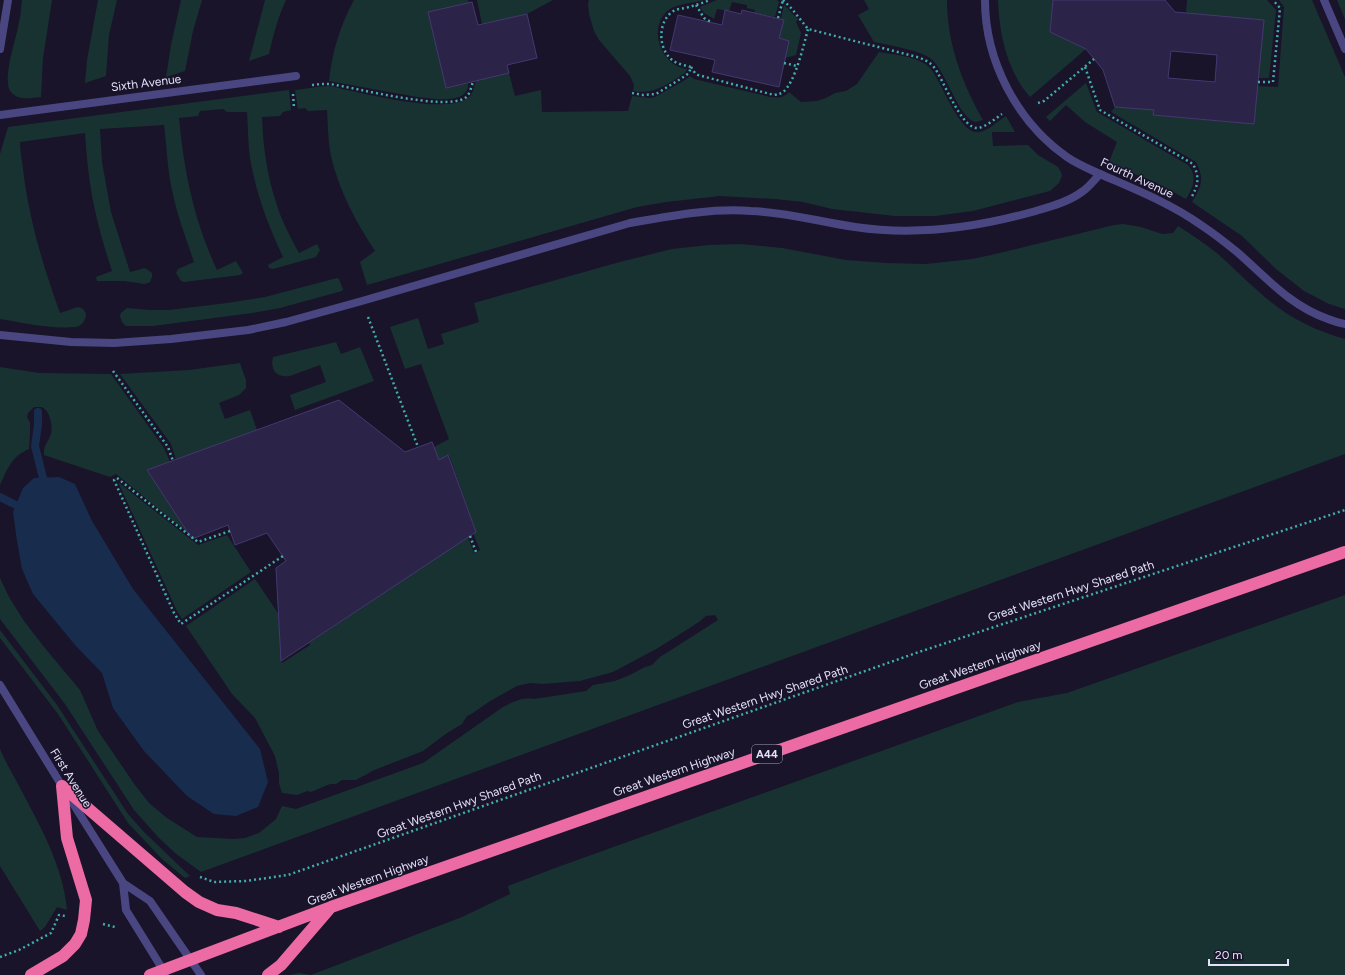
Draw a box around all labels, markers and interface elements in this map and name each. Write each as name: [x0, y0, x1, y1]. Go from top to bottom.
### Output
street label: Sixth Avenue: [110, 72, 182, 94]
street label: Fourth Avenue: [1098, 155, 1176, 201]
street label: Great Western Hwy Shared Path: [986, 557, 1156, 625]
street label: Great Western Highway: [917, 637, 1044, 693]
street label: Great Western Hwy Shared Path: [680, 662, 850, 732]
street label: Great Western Highway: [611, 744, 738, 800]
road number: A44: [752, 745, 782, 763]
street label: First Avenue: [47, 746, 95, 811]
street label: Great Western Hwy Shared Path: [375, 769, 543, 841]
street label: Great Western Highway: [305, 851, 431, 909]
scale bar: [1209, 941, 1288, 967]
text: 20 m: [1215, 948, 1243, 962]

